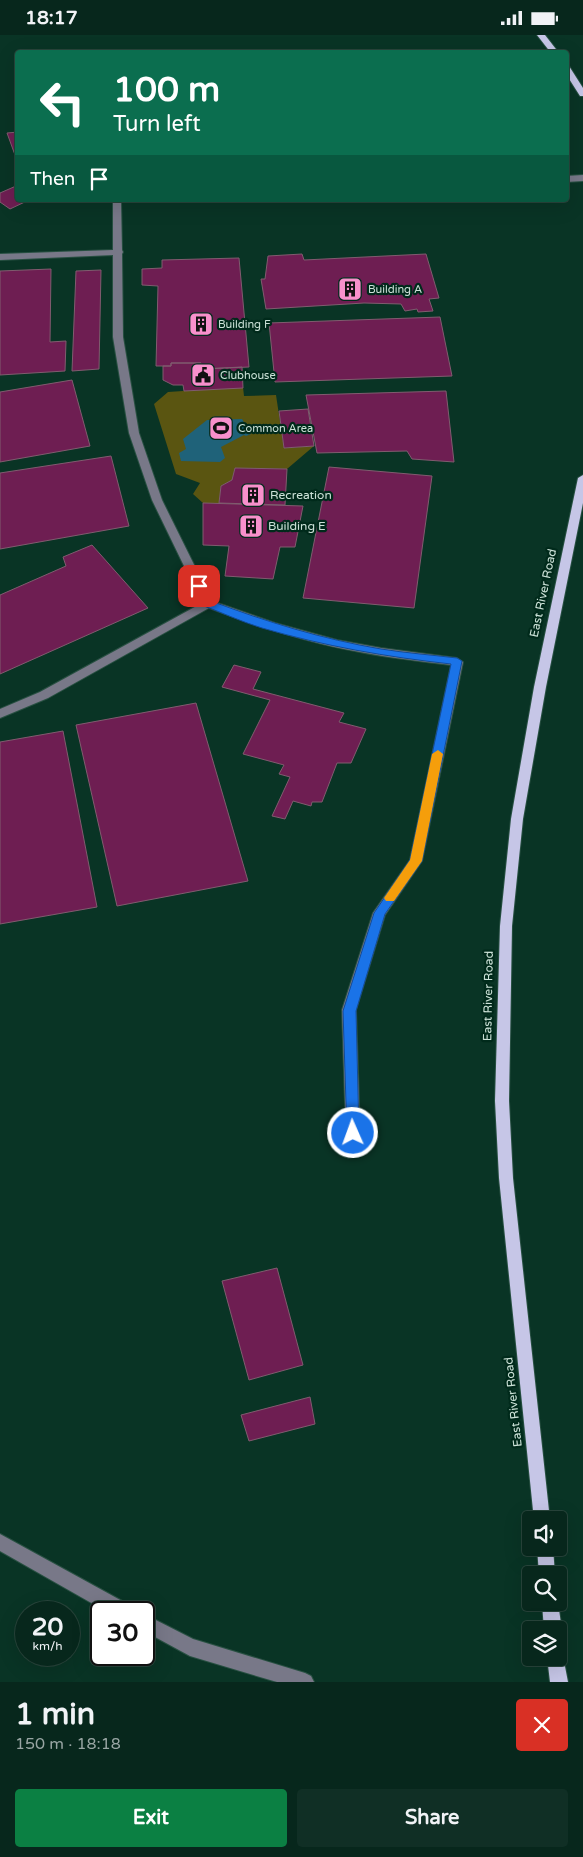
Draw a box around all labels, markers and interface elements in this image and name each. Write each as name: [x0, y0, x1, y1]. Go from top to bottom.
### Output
text: 18:17: [25, 7, 78, 29]
text: 100 m: [113, 69, 220, 111]
icon: left: [30, 70, 95, 135]
text: Turn left: [113, 111, 201, 137]
icon: arrive: [85, 165, 113, 193]
text: Then: [30, 168, 75, 190]
building icon: Building A: [337, 276, 363, 302]
place label: Building A: [368, 283, 422, 296]
building icon: Building F: [188, 311, 214, 337]
place label: Building F: [218, 318, 271, 331]
public building icon: Clubhouse: [190, 362, 216, 388]
place label: Clubhouse: [220, 369, 276, 382]
sports icon: Common Area: [208, 415, 234, 441]
place label: Common Area: [238, 422, 313, 435]
building icon: Recreation: [240, 482, 266, 508]
place label: Recreation: [270, 488, 332, 502]
building icon: Building E: [238, 513, 264, 539]
place label: Building E: [268, 519, 326, 533]
street label: East River Road: [527, 547, 559, 639]
pin: [178, 565, 220, 607]
icon: arrive: [185, 572, 213, 600]
street label: East River Road: [480, 951, 496, 1041]
position arrow: [326, 1106, 378, 1158]
street label: East River Road: [501, 1356, 525, 1448]
map controls: [522, 1511, 567, 1666]
button: sound: [522, 1511, 567, 1556]
button: search: [522, 1566, 567, 1611]
speed limit sign: 30: [90, 1601, 155, 1666]
text: 20: [32, 1612, 63, 1642]
button: layers: [522, 1621, 567, 1666]
text: km/h: [32, 1639, 63, 1653]
text: 1 min: [15, 1696, 95, 1733]
button: close: [516, 1699, 568, 1751]
text: 150 m · 18:18: [15, 1734, 121, 1754]
button: Exit: [15, 1789, 287, 1847]
button: Share: [297, 1789, 568, 1847]

